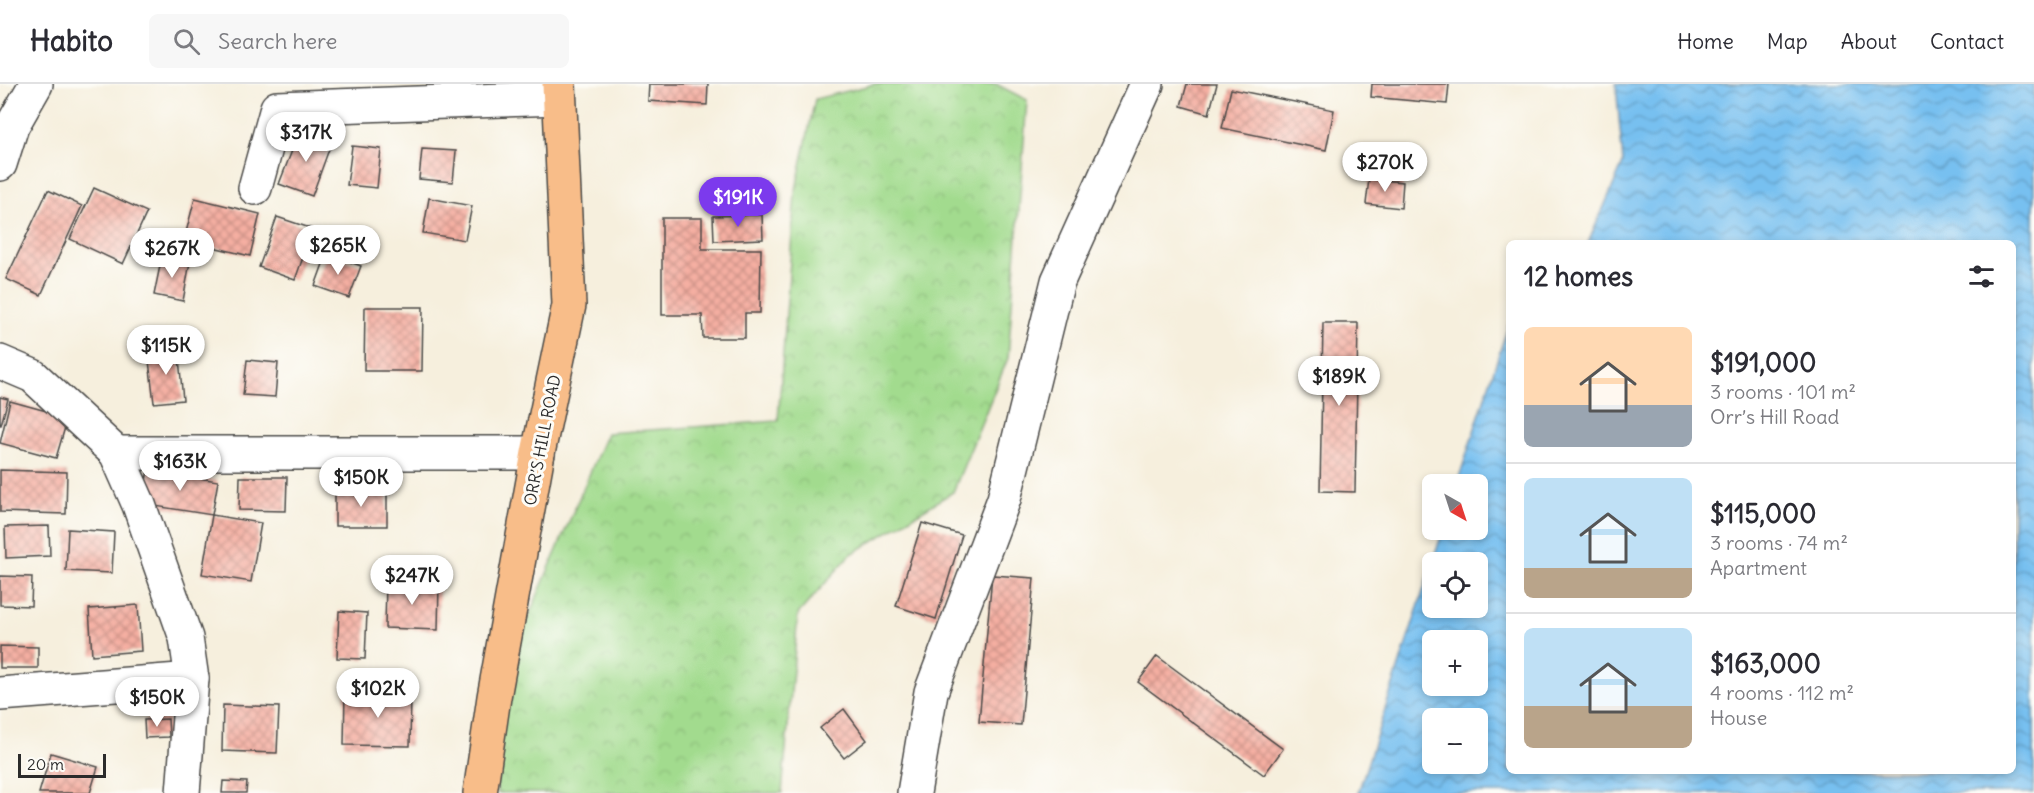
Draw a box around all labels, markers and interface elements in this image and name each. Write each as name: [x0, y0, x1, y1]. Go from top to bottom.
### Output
search box: [149, 14, 569, 68]
text: Habito: [30, 23, 113, 59]
icon: search: [170, 25, 203, 58]
text: Search here: [218, 27, 337, 55]
text: Home: [1677, 28, 1734, 55]
text: Map: [1767, 28, 1808, 55]
text: About: [1841, 28, 1897, 55]
text: Contact: [1930, 28, 2004, 55]
pin: $317K: [264, 112, 348, 163]
text: $317K: [280, 119, 332, 144]
pin: $270K: [1343, 142, 1427, 193]
text: $270K: [1356, 149, 1414, 174]
pin: $191K: [696, 177, 780, 228]
text: $191K: [713, 184, 763, 209]
pin: $265K: [296, 225, 380, 276]
pin: $267K: [130, 228, 214, 279]
text: $265K: [309, 232, 367, 257]
text: $267K: [144, 235, 200, 260]
text: 12 homes: [1524, 260, 1633, 293]
icon: filters: [1965, 260, 1998, 293]
pin: $115K: [124, 325, 208, 376]
text: $115K: [141, 332, 191, 357]
text: $191,000: [1710, 346, 1816, 379]
icon: home: [1572, 351, 1644, 423]
pin: $189K: [1297, 356, 1381, 407]
text: $189K: [1312, 363, 1366, 388]
street label: ORR’S HILL ROAD: [520, 373, 564, 507]
text: 3 rooms · 101 m²: [1710, 379, 1856, 404]
text: Orr’s Hill Road: [1710, 404, 1839, 429]
pin: $163K: [138, 441, 222, 492]
text: $163K: [153, 448, 207, 473]
pin: $150K: [319, 457, 403, 508]
text: $150K: [333, 464, 389, 489]
north arrow: [1422, 474, 1488, 540]
map controls: [1422, 474, 1488, 774]
text: $115,000: [1710, 497, 1816, 530]
icon: home: [1572, 502, 1644, 574]
text: 3 rooms · 74 m²: [1710, 530, 1848, 555]
button: locate: [1422, 552, 1488, 618]
pin: $247K: [370, 555, 454, 606]
text: Apartment: [1710, 555, 1807, 580]
text: $247K: [384, 562, 440, 587]
button: +: [1422, 630, 1488, 696]
text: $163,000: [1710, 647, 1821, 680]
icon: home: [1572, 652, 1644, 724]
pin: $102K: [336, 668, 420, 719]
text: $102K: [350, 675, 406, 700]
pin: $150K: [115, 677, 199, 728]
text: 4 rooms · 112 m²: [1710, 680, 1854, 705]
text: $150K: [129, 684, 185, 709]
text: House: [1710, 705, 1767, 730]
button: −: [1422, 708, 1488, 774]
scale bar: [18, 751, 106, 778]
text: 20 m: [27, 754, 64, 774]

